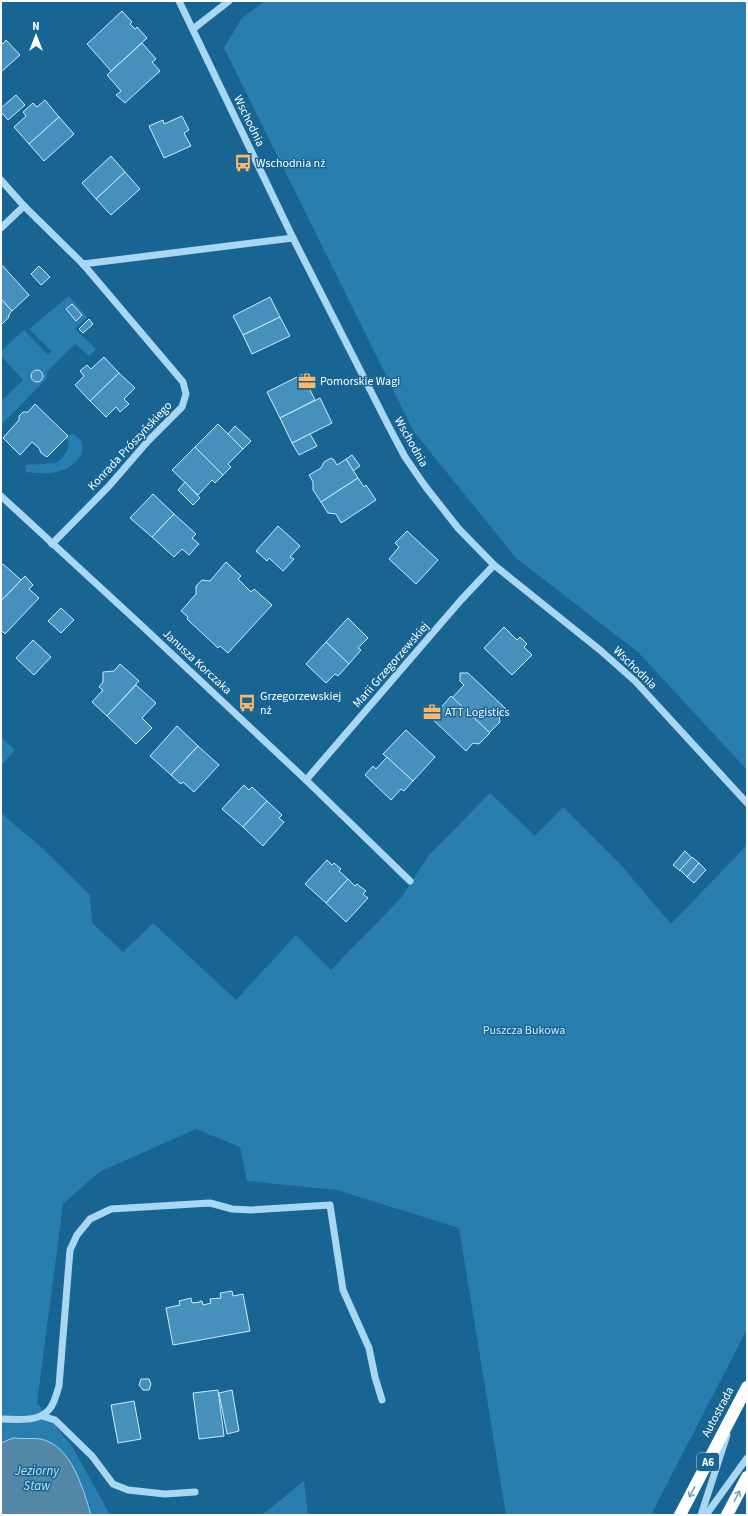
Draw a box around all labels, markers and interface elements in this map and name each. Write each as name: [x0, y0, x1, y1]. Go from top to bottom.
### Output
north arrow: [16, 16, 56, 56]
text: N: [32, 19, 40, 34]
street label: Wschodnia: [229, 92, 269, 150]
bus stop icon: Wschodnia nż: [233, 153, 253, 173]
place label: Wschodnia nż: [256, 155, 325, 172]
office icon: Pomorskie Wagi: [297, 371, 317, 391]
place label: Pomorskie Wagi: [320, 373, 400, 390]
street label: Konrada Prószyńskiego: [84, 398, 176, 494]
street label: Wschodnia: [390, 414, 432, 470]
street label: Marii Grzegorzewskiej: [349, 618, 433, 712]
street label: Janusza Korczaka: [159, 625, 235, 699]
street label: Wschodnia: [609, 643, 661, 693]
place label: Grzegorzewskiej nż: [260, 688, 341, 719]
bus stop icon: Grzegorzewskiej nż: [237, 693, 257, 713]
office icon: ATT Logistics: [422, 702, 442, 722]
place label: ATT Logistics: [445, 704, 510, 721]
park label: Puszcza Bukowa: [483, 1022, 565, 1039]
street label: Autostrada: [698, 1384, 738, 1440]
road number: A6: [697, 1453, 719, 1471]
water label: Jeziorny Staw: [14, 1462, 60, 1495]
one-way arrow: [687, 1486, 695, 1498]
one-way arrow: [734, 1490, 741, 1502]

